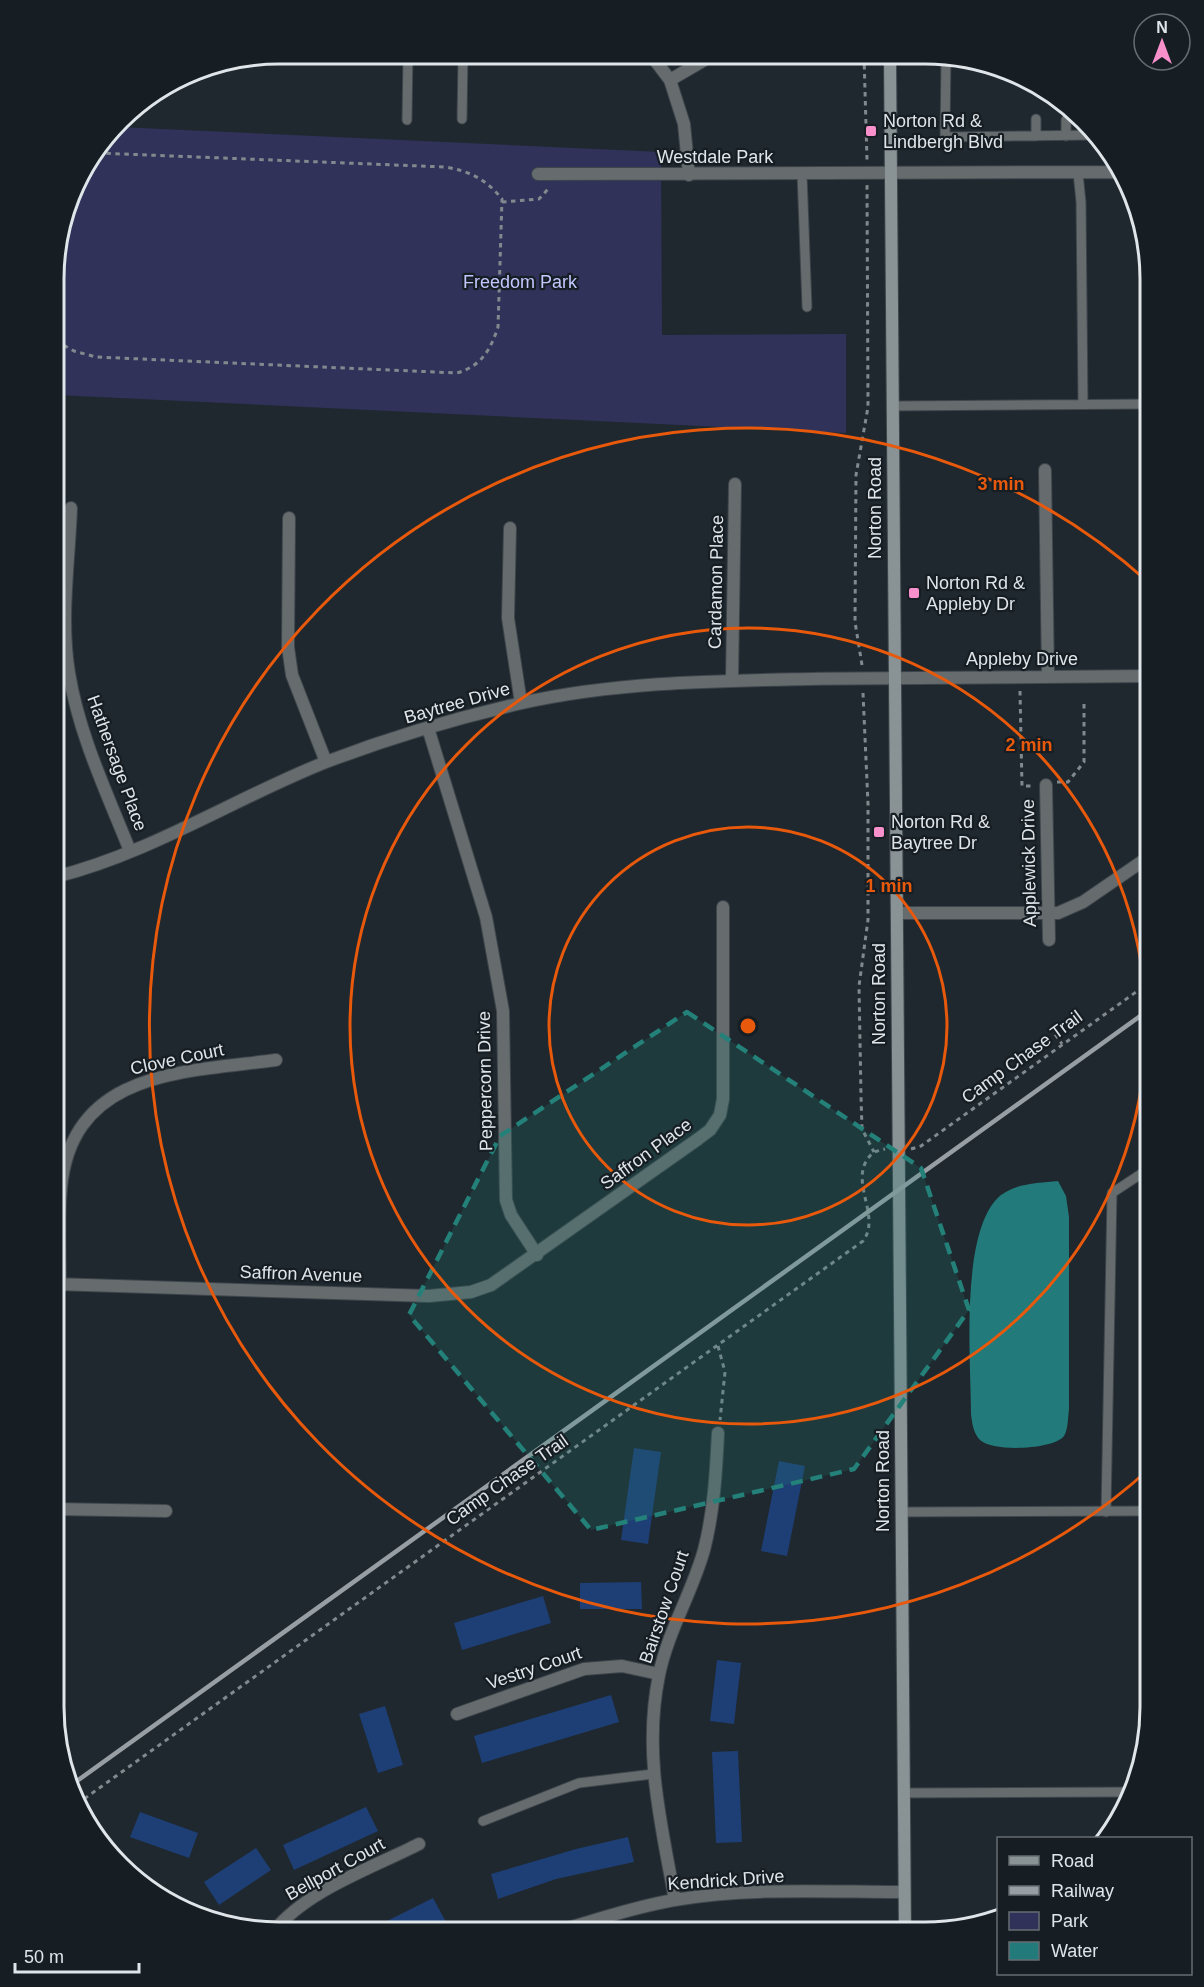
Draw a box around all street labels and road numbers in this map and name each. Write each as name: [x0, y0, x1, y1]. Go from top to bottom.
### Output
street label: Westdale Park: [657, 147, 774, 167]
street label: Norton Road: [865, 457, 885, 559]
street label: Cardamon Place: [705, 515, 727, 649]
street label: Appleby Drive: [966, 649, 1078, 669]
street label: Baytree Drive: [402, 678, 512, 728]
street label: Hathersage Place: [83, 692, 151, 834]
street label: Applewick Drive: [1018, 799, 1040, 927]
street label: Norton Road: [869, 943, 889, 1045]
street label: Camp Chase Trail: [958, 1007, 1086, 1107]
street label: Peppercorn Drive: [474, 1011, 496, 1151]
street label: Clove Court: [128, 1039, 226, 1079]
street label: Saffron Place: [597, 1114, 695, 1194]
street label: Saffron Avenue: [239, 1262, 363, 1286]
street label: Camp Chase Trail: [442, 1430, 572, 1530]
street label: Norton Road: [873, 1430, 893, 1532]
street label: Bairstow Court: [635, 1548, 693, 1666]
street label: Vestry Court: [484, 1642, 584, 1694]
street label: Bellport Court: [282, 1834, 388, 1904]
street label: Kendrick Drive: [667, 1866, 785, 1894]

